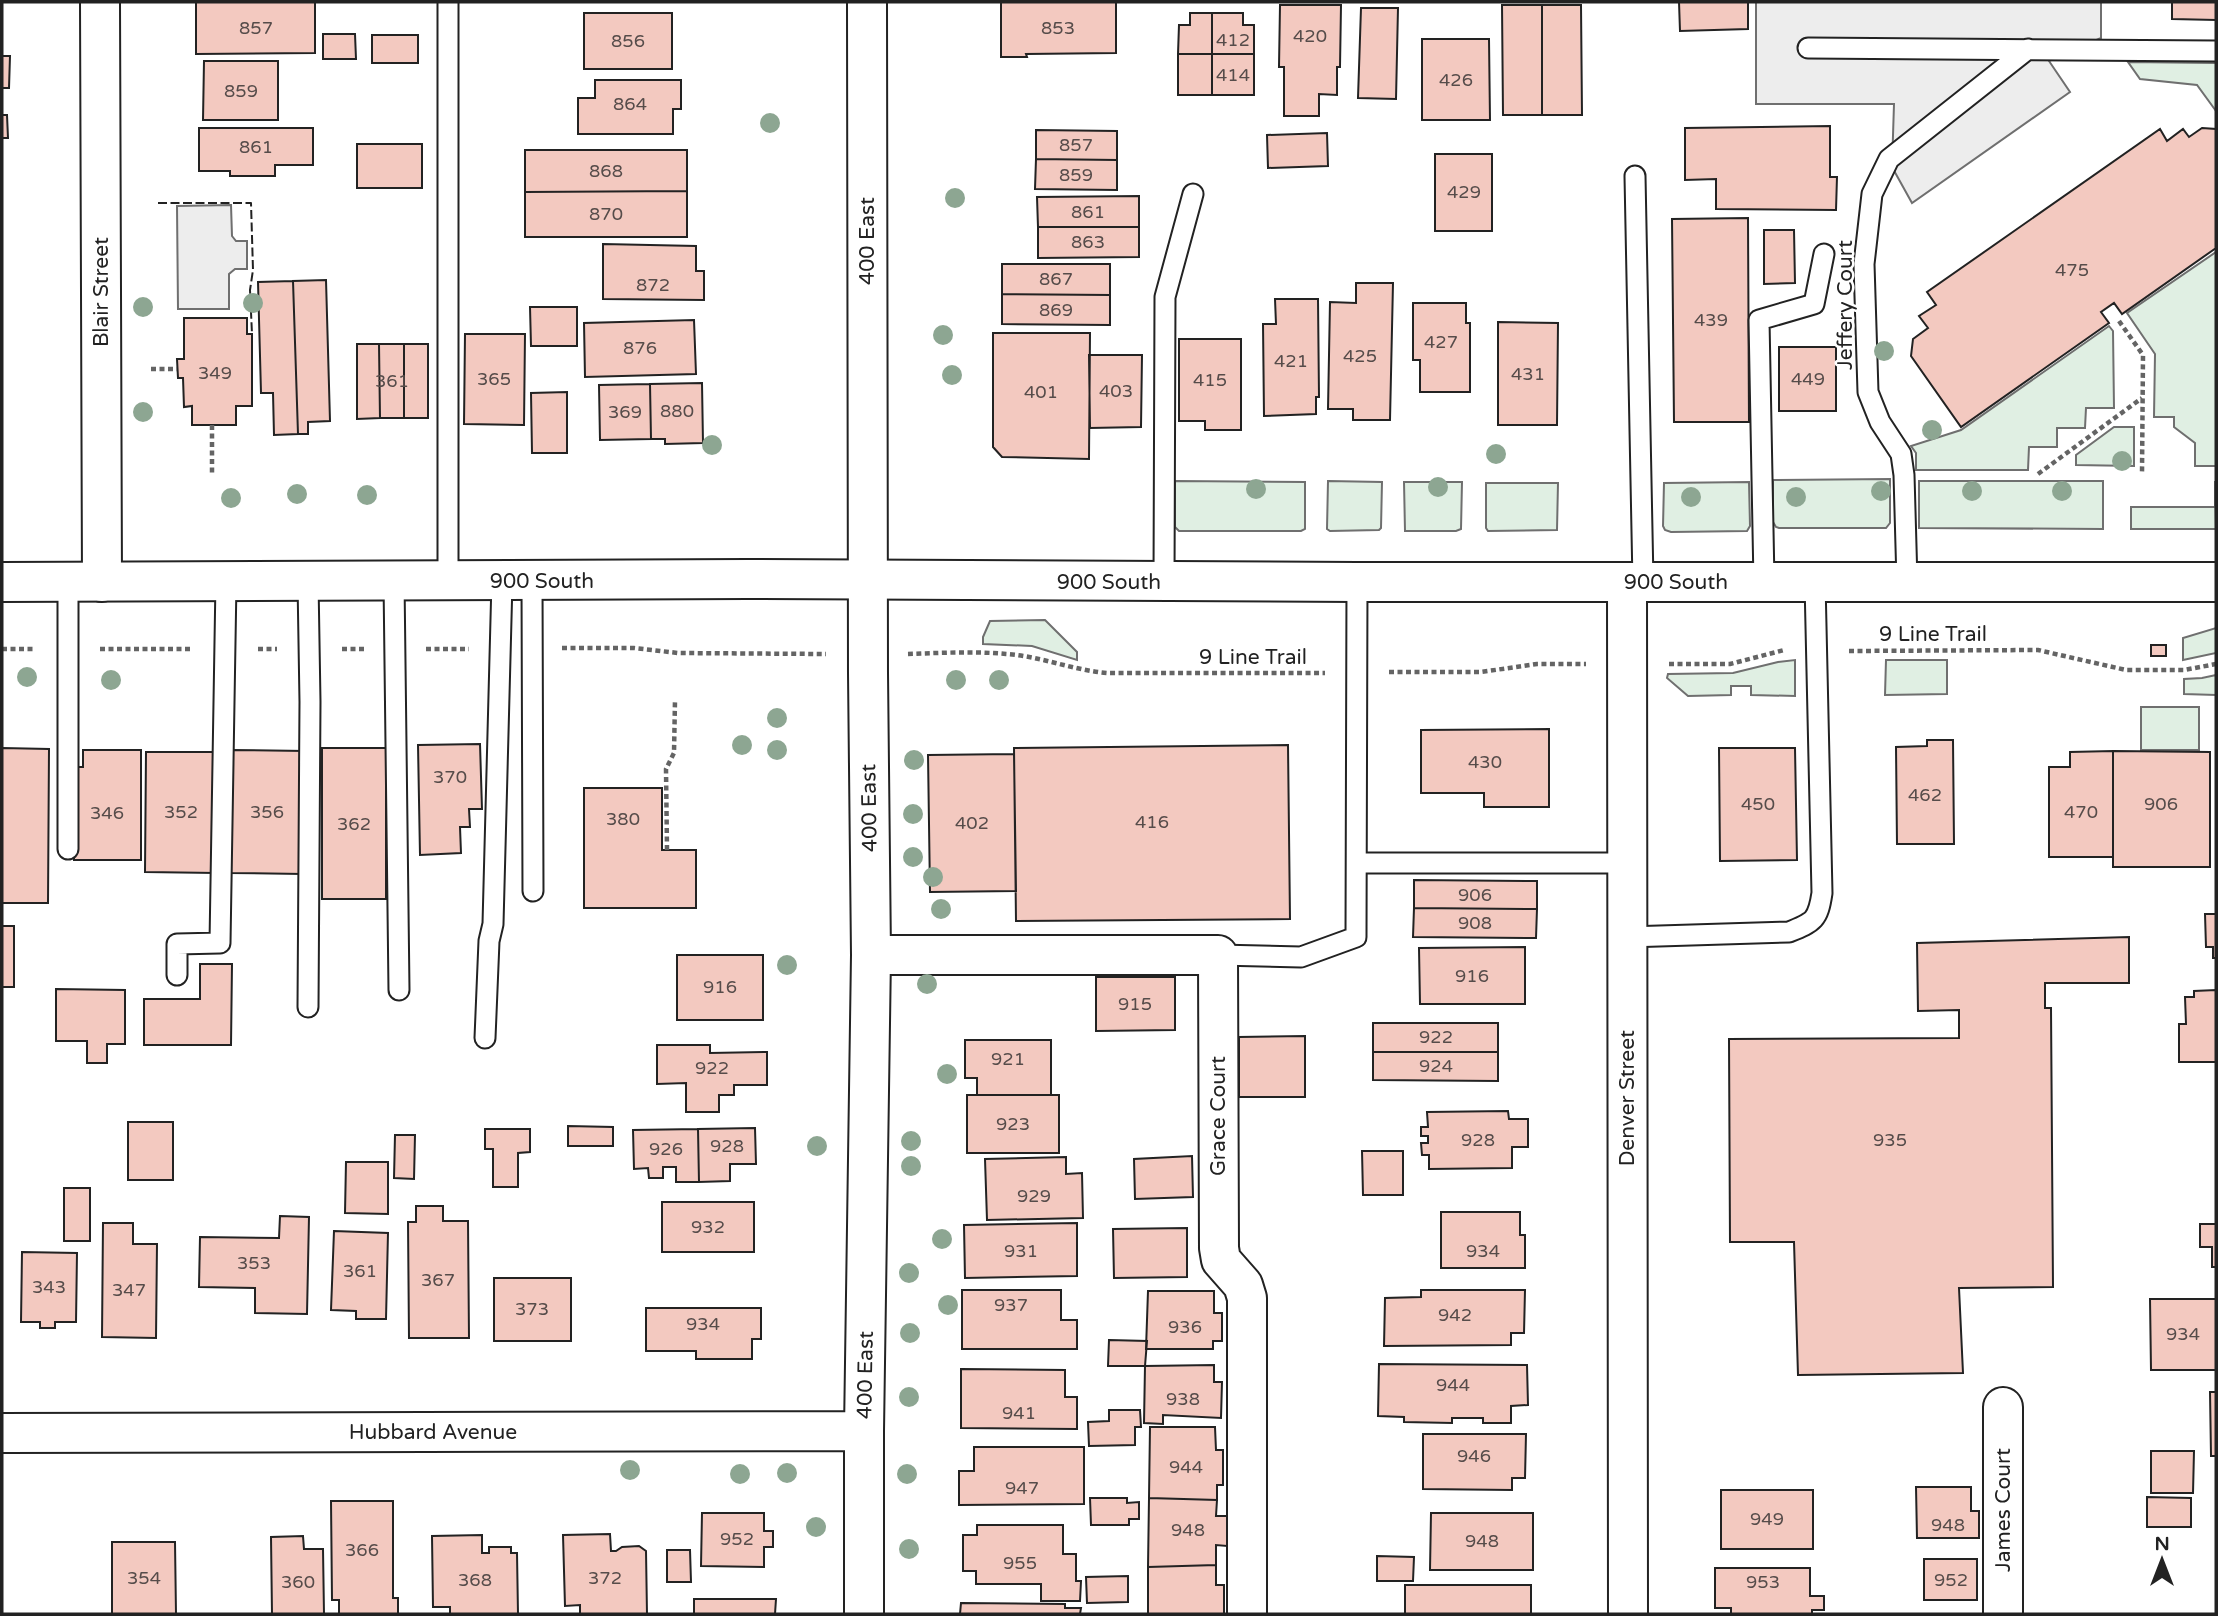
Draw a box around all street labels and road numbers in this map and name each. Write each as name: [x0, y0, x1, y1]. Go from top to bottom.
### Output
street label: 400 East: [855, 197, 880, 285]
street label: Blair Street: [89, 237, 114, 347]
street label: Jeffery Court: [1833, 240, 1858, 370]
street label: 900 South: [490, 569, 594, 594]
street label: 900 South: [1057, 570, 1161, 595]
street label: 900 South: [1624, 570, 1728, 595]
street label: 9 Line Trail: [1879, 622, 1987, 647]
street label: 9 Line Trail: [1199, 645, 1307, 670]
street label: 400 East: [856, 764, 883, 852]
street label: Denver Street: [1615, 1030, 1640, 1166]
street label: Grace Court: [1206, 1056, 1231, 1176]
street label: 400 East: [852, 1331, 879, 1419]
street label: Hubbard Avenue: [349, 1420, 517, 1445]
street label: James Court: [1991, 1448, 2016, 1572]

